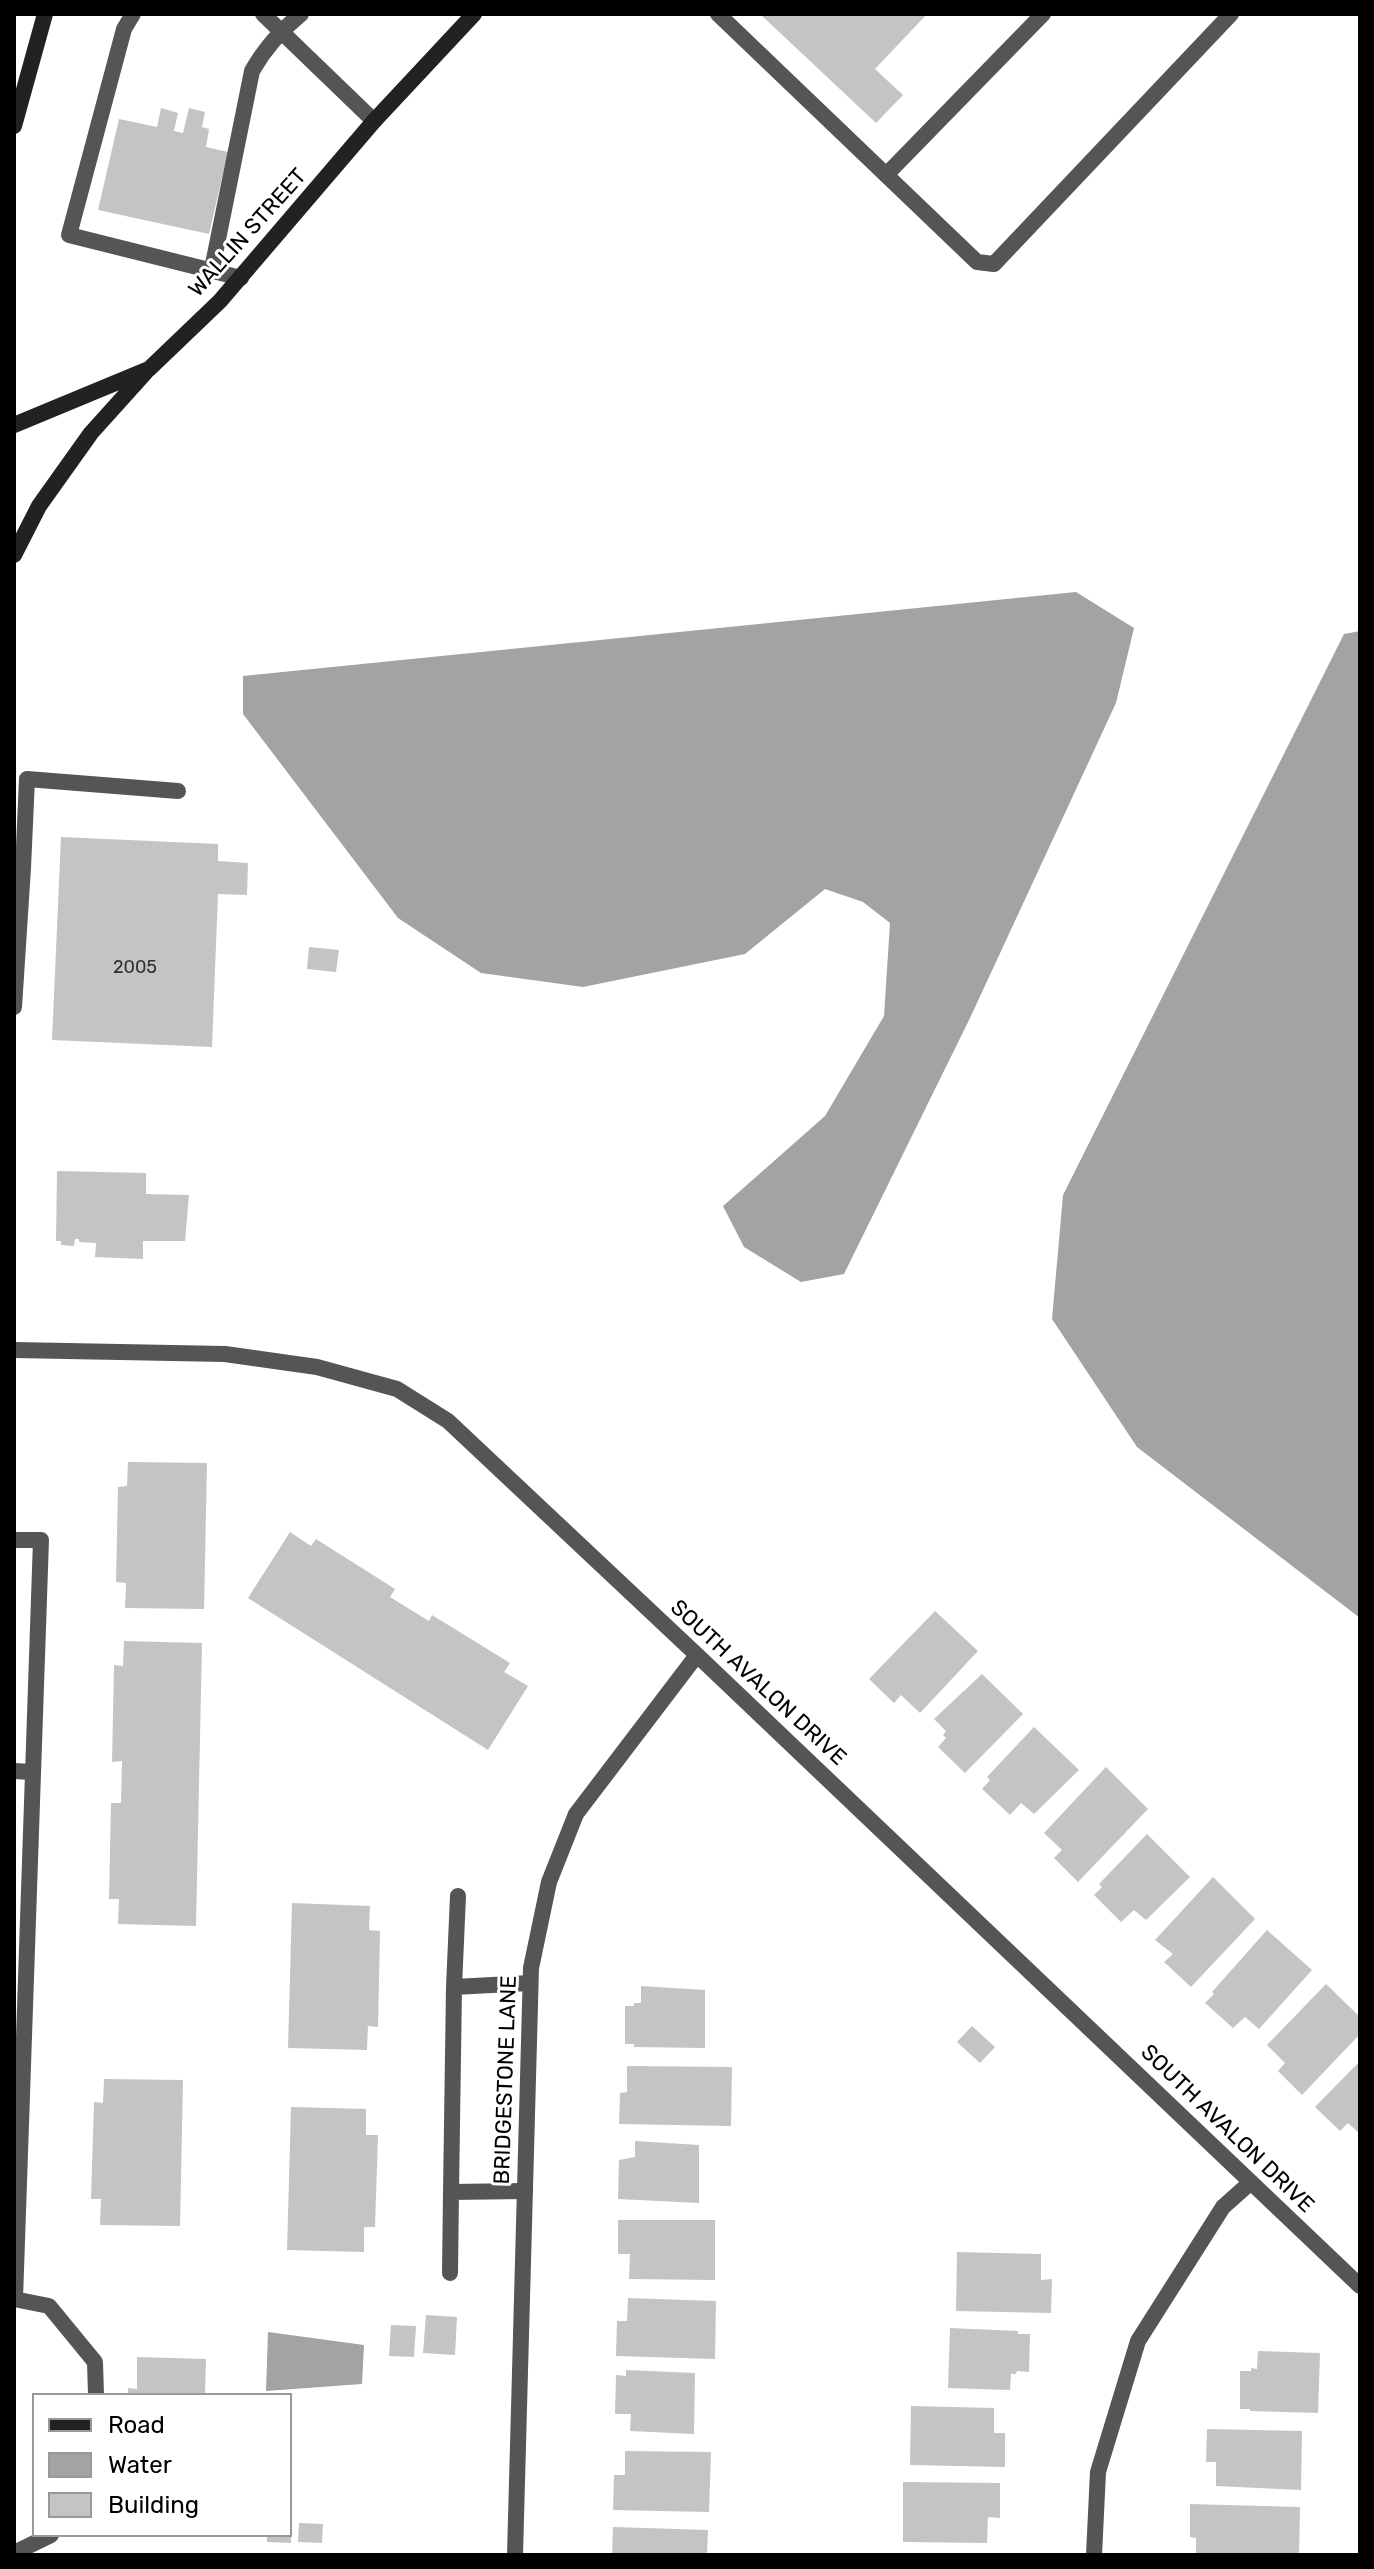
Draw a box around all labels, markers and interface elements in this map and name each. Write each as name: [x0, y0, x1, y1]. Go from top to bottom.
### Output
street label: WALLIN STREET: [184, 163, 312, 303]
house number: 2005: [113, 957, 157, 979]
street label: SOUTH AVALON DRIVE: [665, 1595, 851, 1771]
street label: BRIDGESTONE LANE: [489, 1975, 523, 2185]
street label: SOUTH AVALON DRIVE: [1135, 2039, 1319, 2219]
legend: [32, 2393, 292, 2537]
text: Road: [108, 2411, 165, 2439]
text: Water: [108, 2451, 172, 2479]
text: Building: [108, 2491, 199, 2519]

